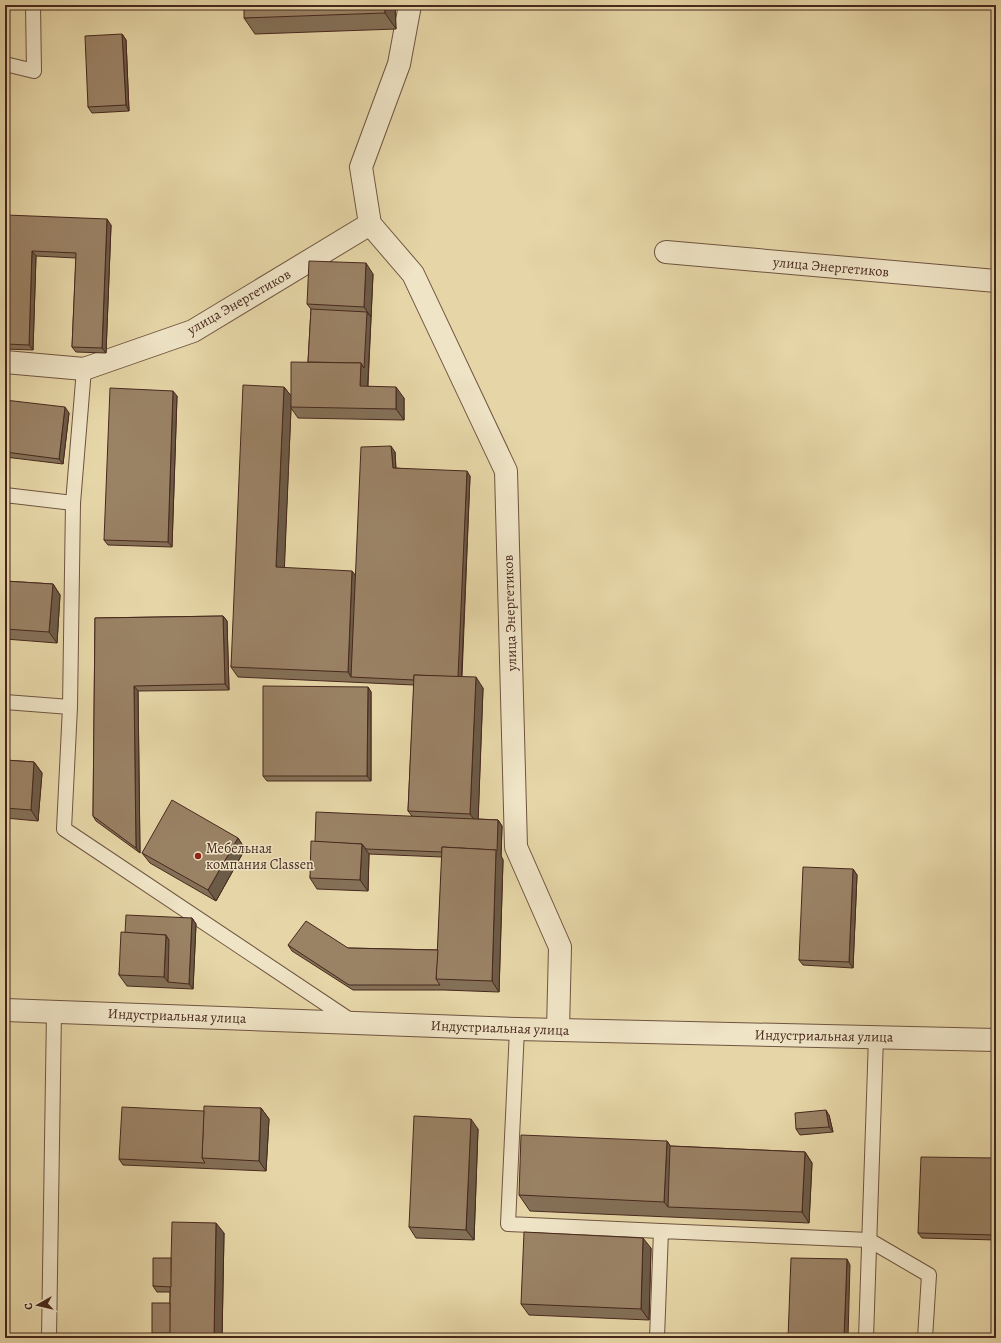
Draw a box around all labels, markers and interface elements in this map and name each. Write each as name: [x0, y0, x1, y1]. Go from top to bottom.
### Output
street label: улица Энергетиков: [771, 252, 890, 282]
street label: улица Энергетиков: [183, 264, 294, 340]
street label: улица Энергетиков: [498, 554, 522, 673]
place label: Мебельная компания Сlassen: [206, 839, 314, 874]
marker: Мебельная компания Сlassen: [193, 851, 203, 861]
street label: Индустриальная улица: [107, 1004, 247, 1028]
street label: Индустриальная улица: [430, 1016, 570, 1040]
street label: Индустриальная улица: [754, 1025, 894, 1047]
north arrow: [18, 1285, 58, 1325]
text: С: [21, 1302, 36, 1311]

